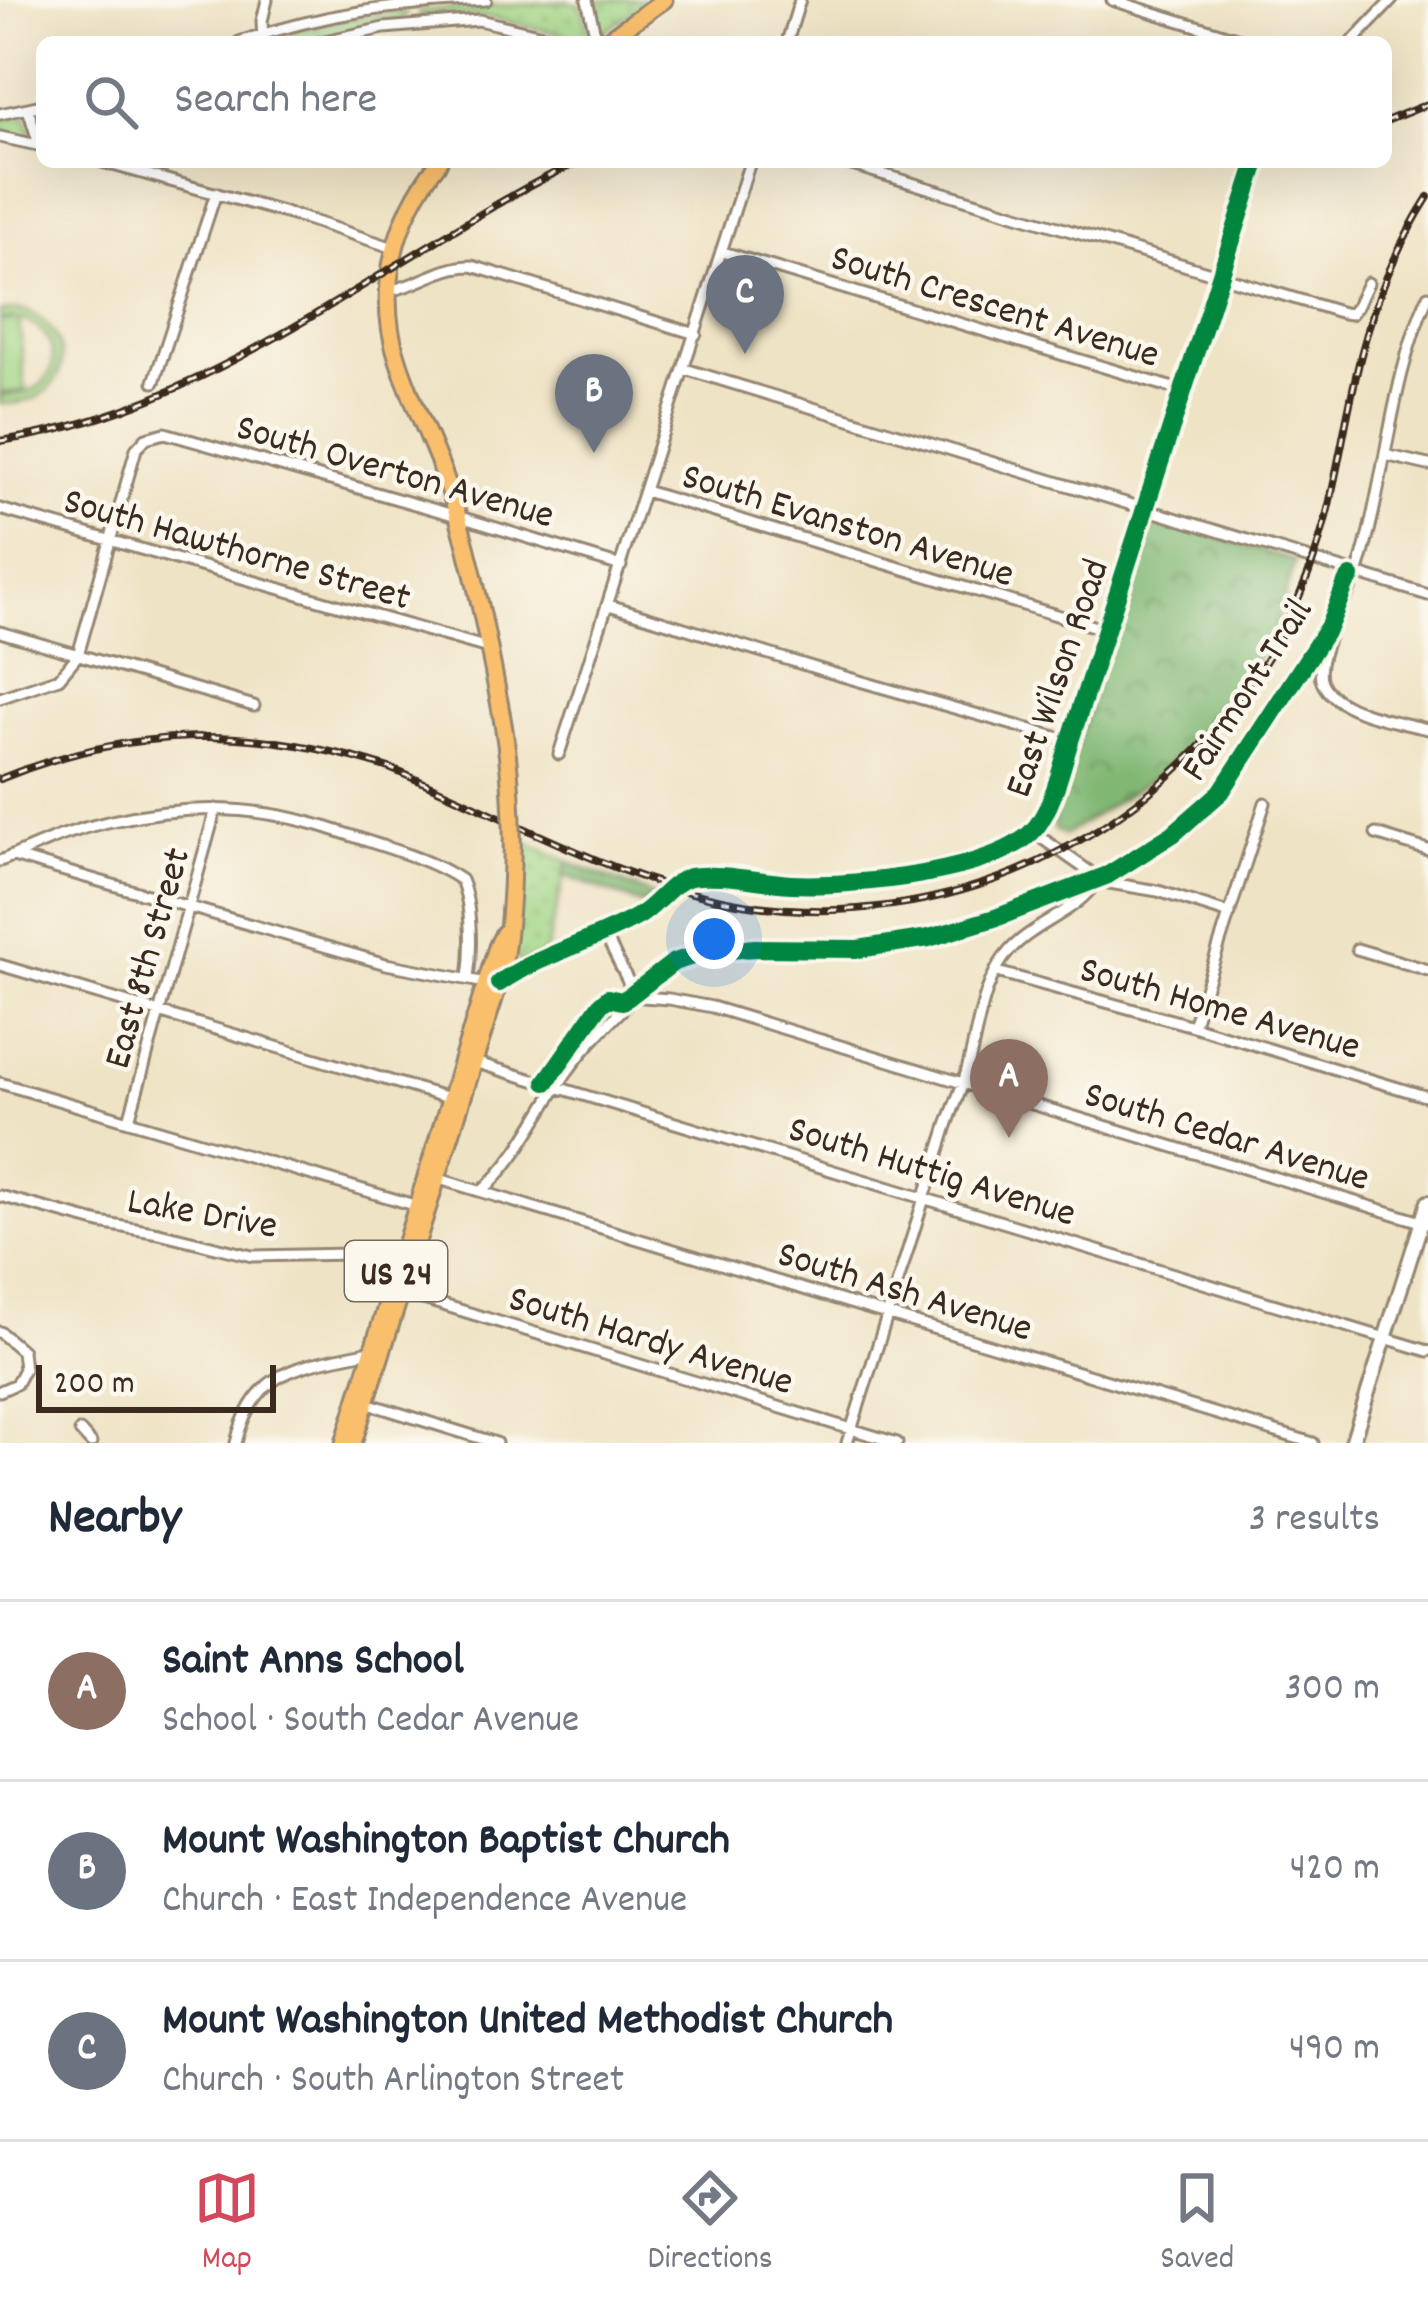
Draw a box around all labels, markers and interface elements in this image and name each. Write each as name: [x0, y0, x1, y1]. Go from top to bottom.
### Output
search box: [36, 36, 1392, 168]
icon: search: [78, 69, 144, 135]
text: Search here: [174, 70, 377, 134]
street label: South Crescent Avenue: [823, 233, 1165, 385]
pin: C: [706, 255, 784, 354]
pin: B: [555, 354, 633, 453]
street label: South Overton Avenue: [229, 403, 560, 546]
street label: South Evanston Avenue: [674, 452, 1020, 605]
street label: South Hawthorne Street: [56, 476, 416, 628]
street label: East Wilson Road: [994, 553, 1127, 805]
street label: Fairmont Trail: [1170, 590, 1329, 794]
street label: East 8th Street: [92, 842, 208, 1076]
your location: [684, 909, 744, 969]
street label: South Home Avenue: [1073, 945, 1366, 1078]
pin: A: [970, 1039, 1048, 1138]
street label: South Cedar Avenue: [1077, 1070, 1376, 1209]
street label: South Huttig Avenue: [781, 1104, 1082, 1244]
street label: Lake Drive: [123, 1176, 281, 1257]
street label: South Ash Avenue: [770, 1229, 1038, 1359]
road number: US 24: [345, 1241, 447, 1301]
street label: South Hardy Avenue: [501, 1274, 799, 1413]
scale bar: [36, 1359, 276, 1412]
text: 200 m: [54, 1362, 135, 1409]
text: Nearby: [48, 1485, 181, 1557]
text: 3 results: [1249, 1494, 1380, 1549]
text: Saint Anns School: [162, 1631, 464, 1695]
text: A: [76, 1663, 98, 1718]
text: 300 m: [1284, 1663, 1380, 1718]
text: School · South Cedar Avenue: [162, 1695, 579, 1750]
text: Mount Washington Baptist Church: [162, 1811, 730, 1875]
text: B: [78, 1843, 96, 1898]
text: 420 m: [1290, 1843, 1380, 1898]
text: Church · East Independence Avenue: [162, 1875, 687, 1930]
text: Mount Washington United Methodist Church: [162, 1991, 893, 2055]
text: C: [77, 2023, 97, 2078]
text: 490 m: [1289, 2023, 1380, 2078]
text: Church · South Arlington Street: [162, 2055, 624, 2110]
tab: Map: [194, 2165, 260, 2284]
tab: Directions: [648, 2165, 773, 2284]
tab: Saved: [1160, 2165, 1234, 2284]

